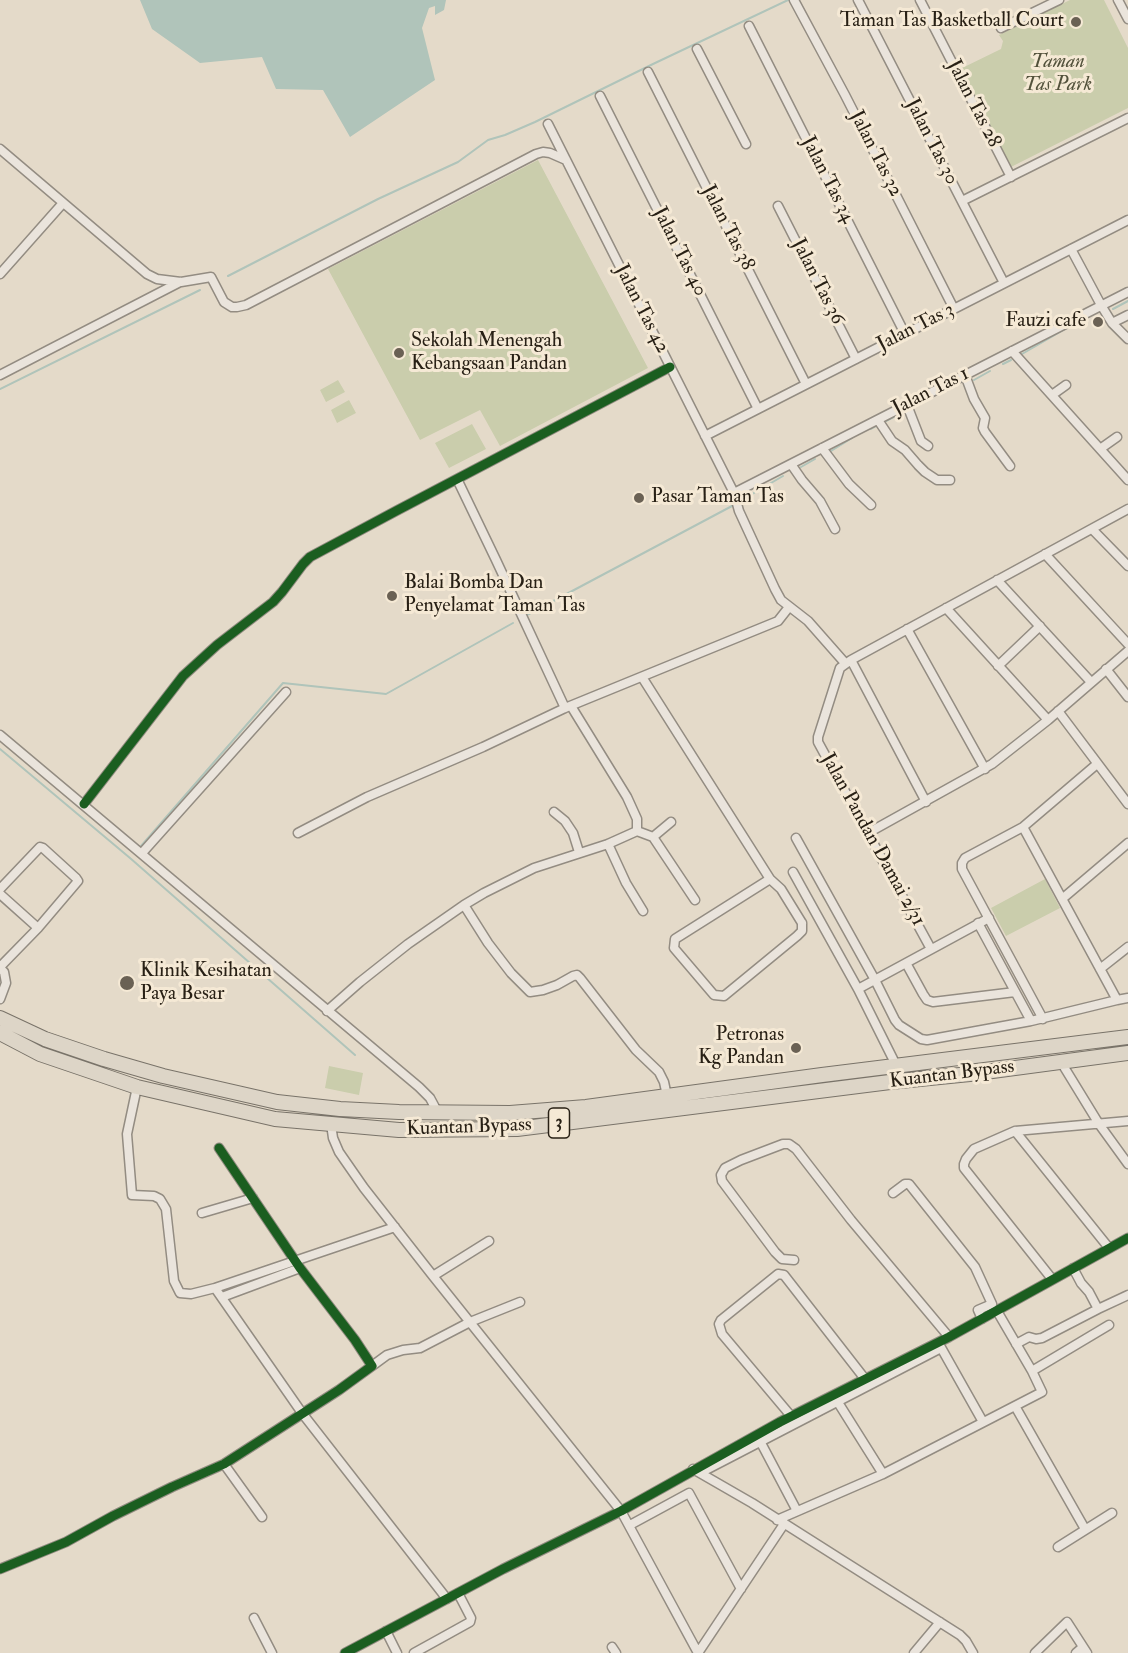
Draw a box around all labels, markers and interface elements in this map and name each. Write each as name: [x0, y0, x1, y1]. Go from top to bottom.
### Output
place label: Taman Tas Basketball Court: [840, 10, 1064, 34]
marker: Taman Tas Basketball Court: [1069, 15, 1083, 29]
park label: Taman Tas Park: [1024, 51, 1092, 98]
street label: Jalan Tas 28: [941, 56, 1005, 152]
street label: Jalan Tas 30: [899, 95, 963, 189]
street label: Jalan Tas 32: [843, 107, 907, 201]
street label: Jalan Tas 34: [795, 133, 859, 227]
street label: Jalan Tas 38: [695, 181, 759, 275]
street label: Jalan Tas 40: [646, 203, 712, 301]
street label: Jalan Tas 36: [785, 235, 849, 329]
street label: Jalan Tas 42: [608, 261, 674, 357]
street label: Jalan Tas 3: [873, 298, 959, 358]
place label: Fauzi cafe: [1005, 310, 1086, 334]
marker: Fauzi cafe: [1091, 315, 1105, 329]
place label: Sekolah Menengah Kebangsaan Pandan: [411, 330, 567, 377]
marker: Sekolah Menengah Kebangsaan Pandan: [392, 346, 406, 360]
street label: Jalan Tas 1: [889, 363, 973, 421]
place label: Pasar Taman Tas: [651, 486, 784, 510]
marker: Pasar Taman Tas: [632, 491, 646, 505]
place label: Balai Bomba Dan Penyelamat Taman Tas: [404, 572, 585, 619]
marker: Balai Bomba Dan Penyelamat Taman Tas: [385, 589, 399, 603]
street label: Jalan Pandan Damai 2/31: [814, 749, 930, 931]
place label: Klinik Kesihatan Paya Besar: [140, 960, 272, 1007]
marker: Klinik Kesihatan Paya Besar: [118, 974, 136, 992]
place label: Petronas Kg Pandan: [698, 1024, 784, 1071]
marker: Petronas Kg Pandan: [789, 1041, 803, 1055]
street label: Kuantan Bypass: [888, 1055, 1016, 1095]
road number: 3: [548, 1108, 570, 1138]
street label: Kuantan Bypass: [406, 1114, 532, 1142]

